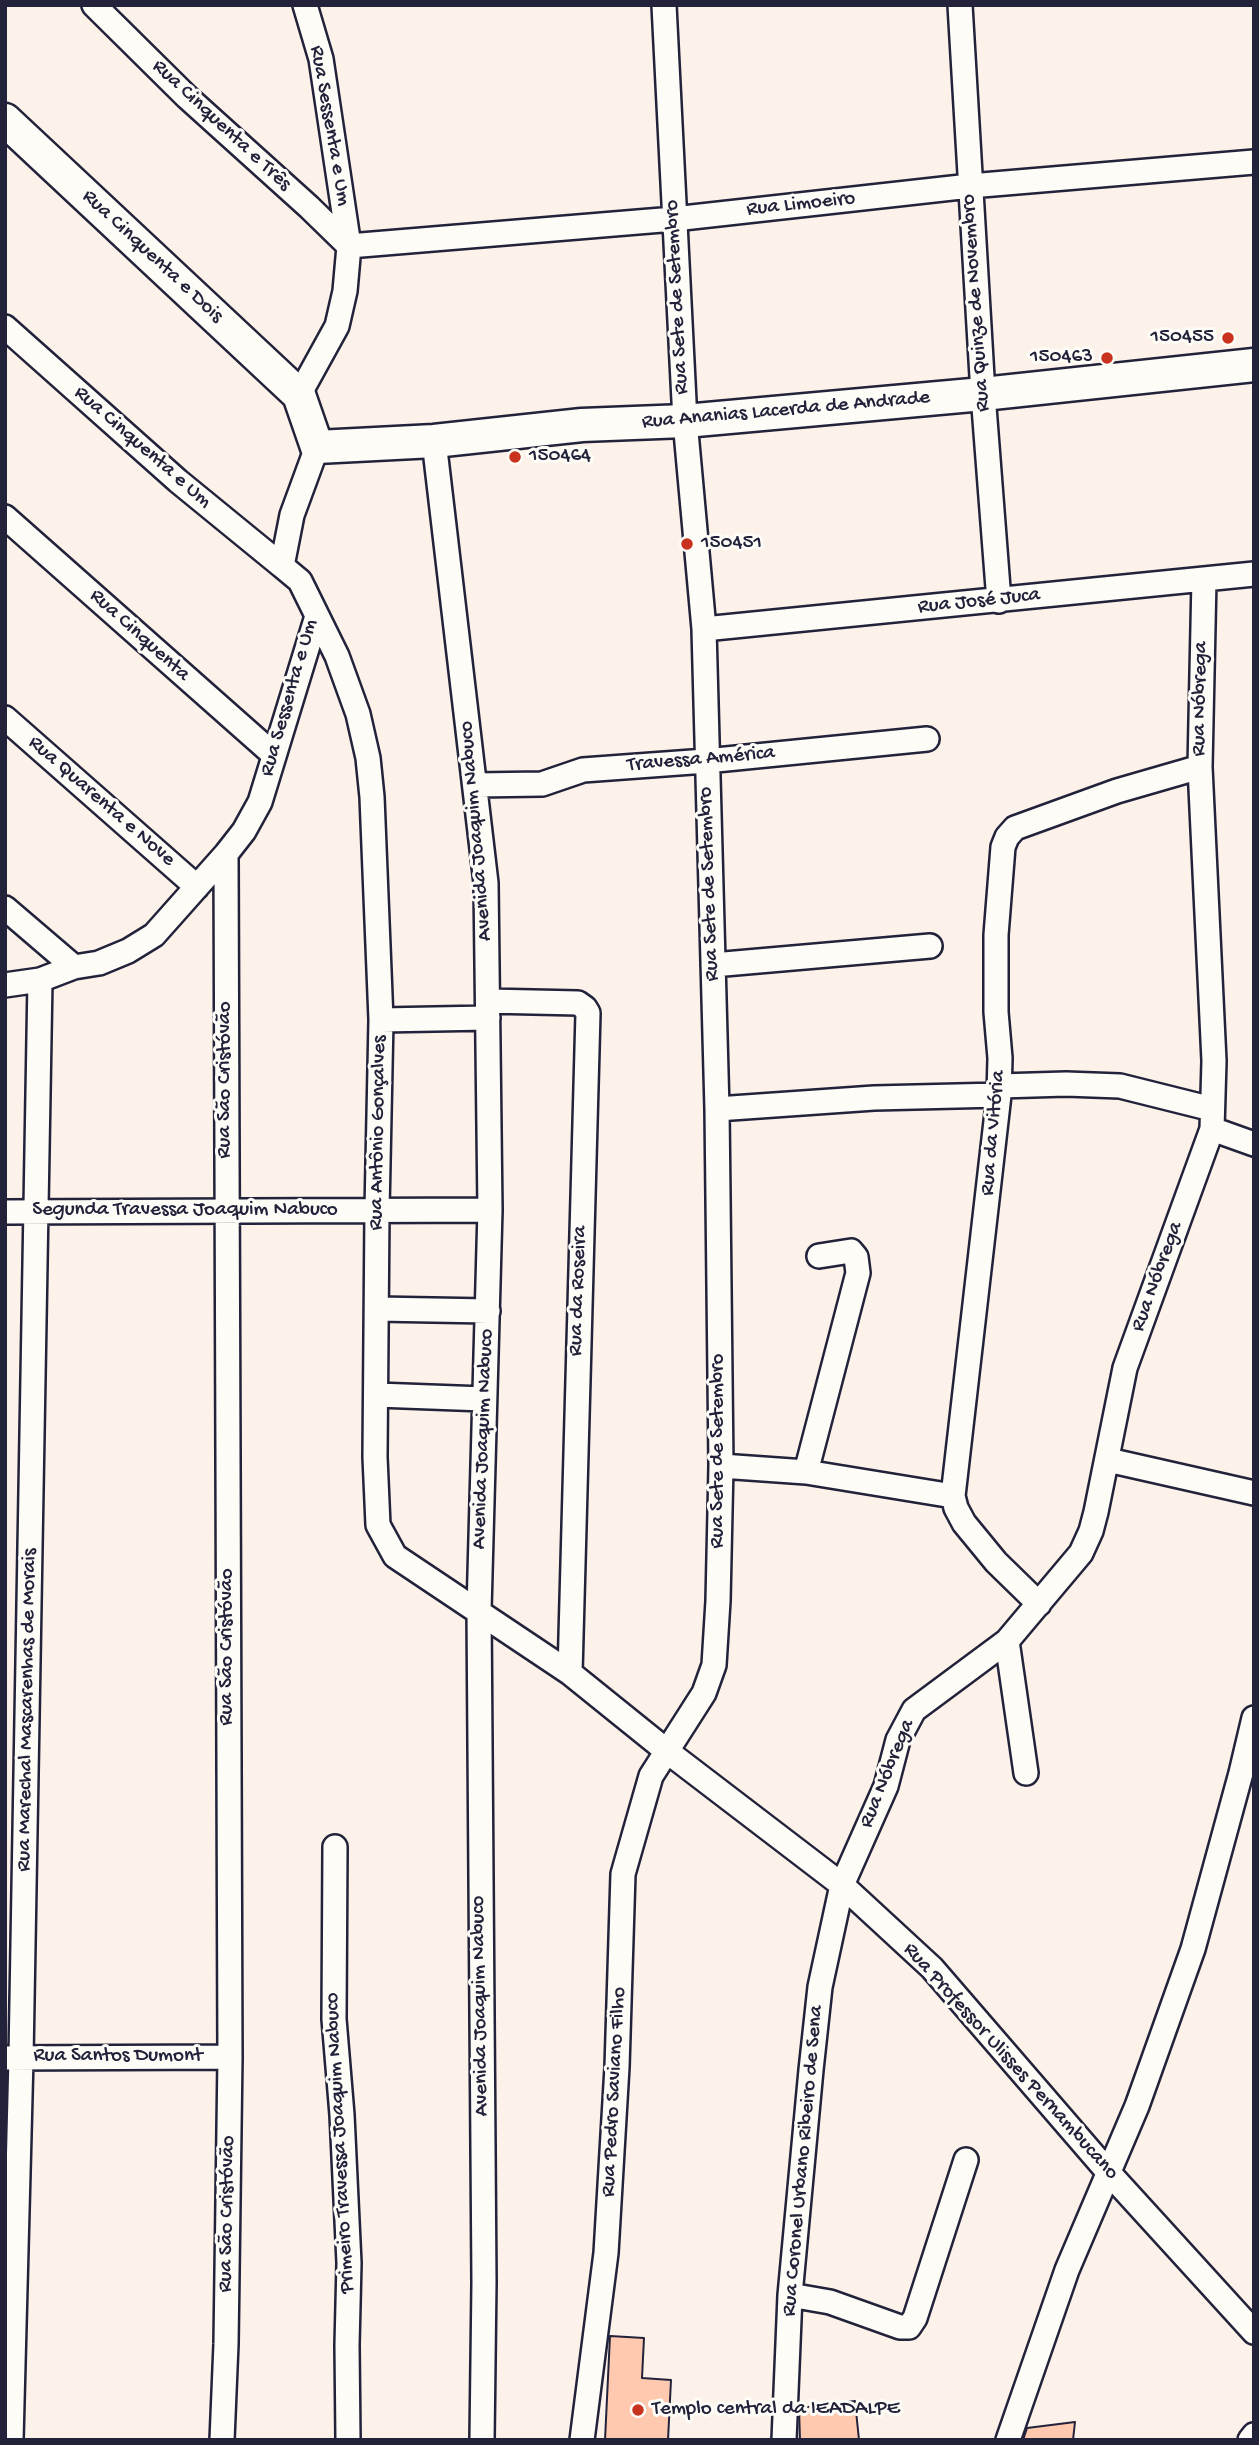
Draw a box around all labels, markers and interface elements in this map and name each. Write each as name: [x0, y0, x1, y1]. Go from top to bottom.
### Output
street label: Rua Sessenta e Um: [302, 44, 356, 208]
street label: Rua Cinquenta e Três: [146, 55, 296, 197]
street label: Rua Cinquenta e Dois: [76, 185, 228, 329]
street label: Rua Limoeiro: [745, 187, 857, 223]
street label: Rua Quinze de Novembro: [957, 193, 997, 413]
street label: Rua Sete de Setembro: [660, 199, 696, 395]
place label: 150455: [1151, 325, 1214, 351]
marker: 150455: [1220, 330, 1236, 346]
place label: 150463: [1030, 345, 1093, 371]
marker: 150463: [1099, 350, 1115, 366]
street label: Rua Cinquenta e Um: [68, 381, 216, 515]
street label: Rua Ananias Lacerda de Andrade: [641, 386, 931, 436]
place label: 150464: [529, 444, 591, 470]
marker: 150464: [507, 449, 523, 465]
place label: 150451: [701, 531, 762, 557]
marker: 150451: [679, 536, 695, 552]
street label: Rua José Juca: [917, 583, 1041, 621]
street label: Rua Cinquenta: [83, 584, 195, 688]
street label: Rua Sessenta e Um: [256, 616, 324, 780]
street label: Rua Nóbrega: [1187, 641, 1215, 757]
street label: Avenida Joaquim Nabuco: [455, 720, 499, 942]
street label: Rua Quarenta e Nove: [22, 731, 180, 873]
street label: Travessa América: [626, 741, 776, 779]
street label: Rua Sete de Setembro: [694, 786, 726, 982]
street label: Rua São Cristóvão: [213, 1001, 239, 1159]
street label: Rua Antônio Gonçalves: [365, 1035, 393, 1231]
street label: Rua da Vitória: [976, 1069, 1012, 1197]
street label: Segunda Travessa Joaquim Nabuco: [32, 1198, 338, 1224]
street label: Rua Nóbrega: [1126, 1219, 1190, 1335]
street label: Rua da Roseira: [564, 1225, 594, 1357]
street label: Avenida Joaquim Nabuco: [468, 1328, 500, 1550]
street label: Rua Sete de Setembro: [706, 1354, 732, 1548]
street label: Rua Marechal Mascarenhas de Morais: [13, 1548, 43, 1872]
street label: Rua São Cristóvão: [215, 1568, 241, 1726]
street label: Rua Nóbrega: [855, 1716, 921, 1832]
street label: Avenida Joaquim Nabuco: [466, 1895, 496, 2117]
street label: Rua Professor Ulisses Pernambucano: [897, 1938, 1123, 2186]
street label: Rua Pedro Saviano Filho: [597, 1986, 633, 2198]
street label: Primeiro Travessa Joaquim Nabuco: [321, 1992, 361, 2294]
street label: Rua Coronel Urbano Ribeiro de Sena: [778, 2004, 830, 2318]
street label: Rua Santos Dumont: [34, 2044, 202, 2070]
street label: Rua São Cristóvão: [214, 2135, 242, 2293]
place label: Templo central da IEADALPE: [652, 2397, 900, 2423]
marker: Templo central da IEADALPE: [630, 2402, 646, 2418]

